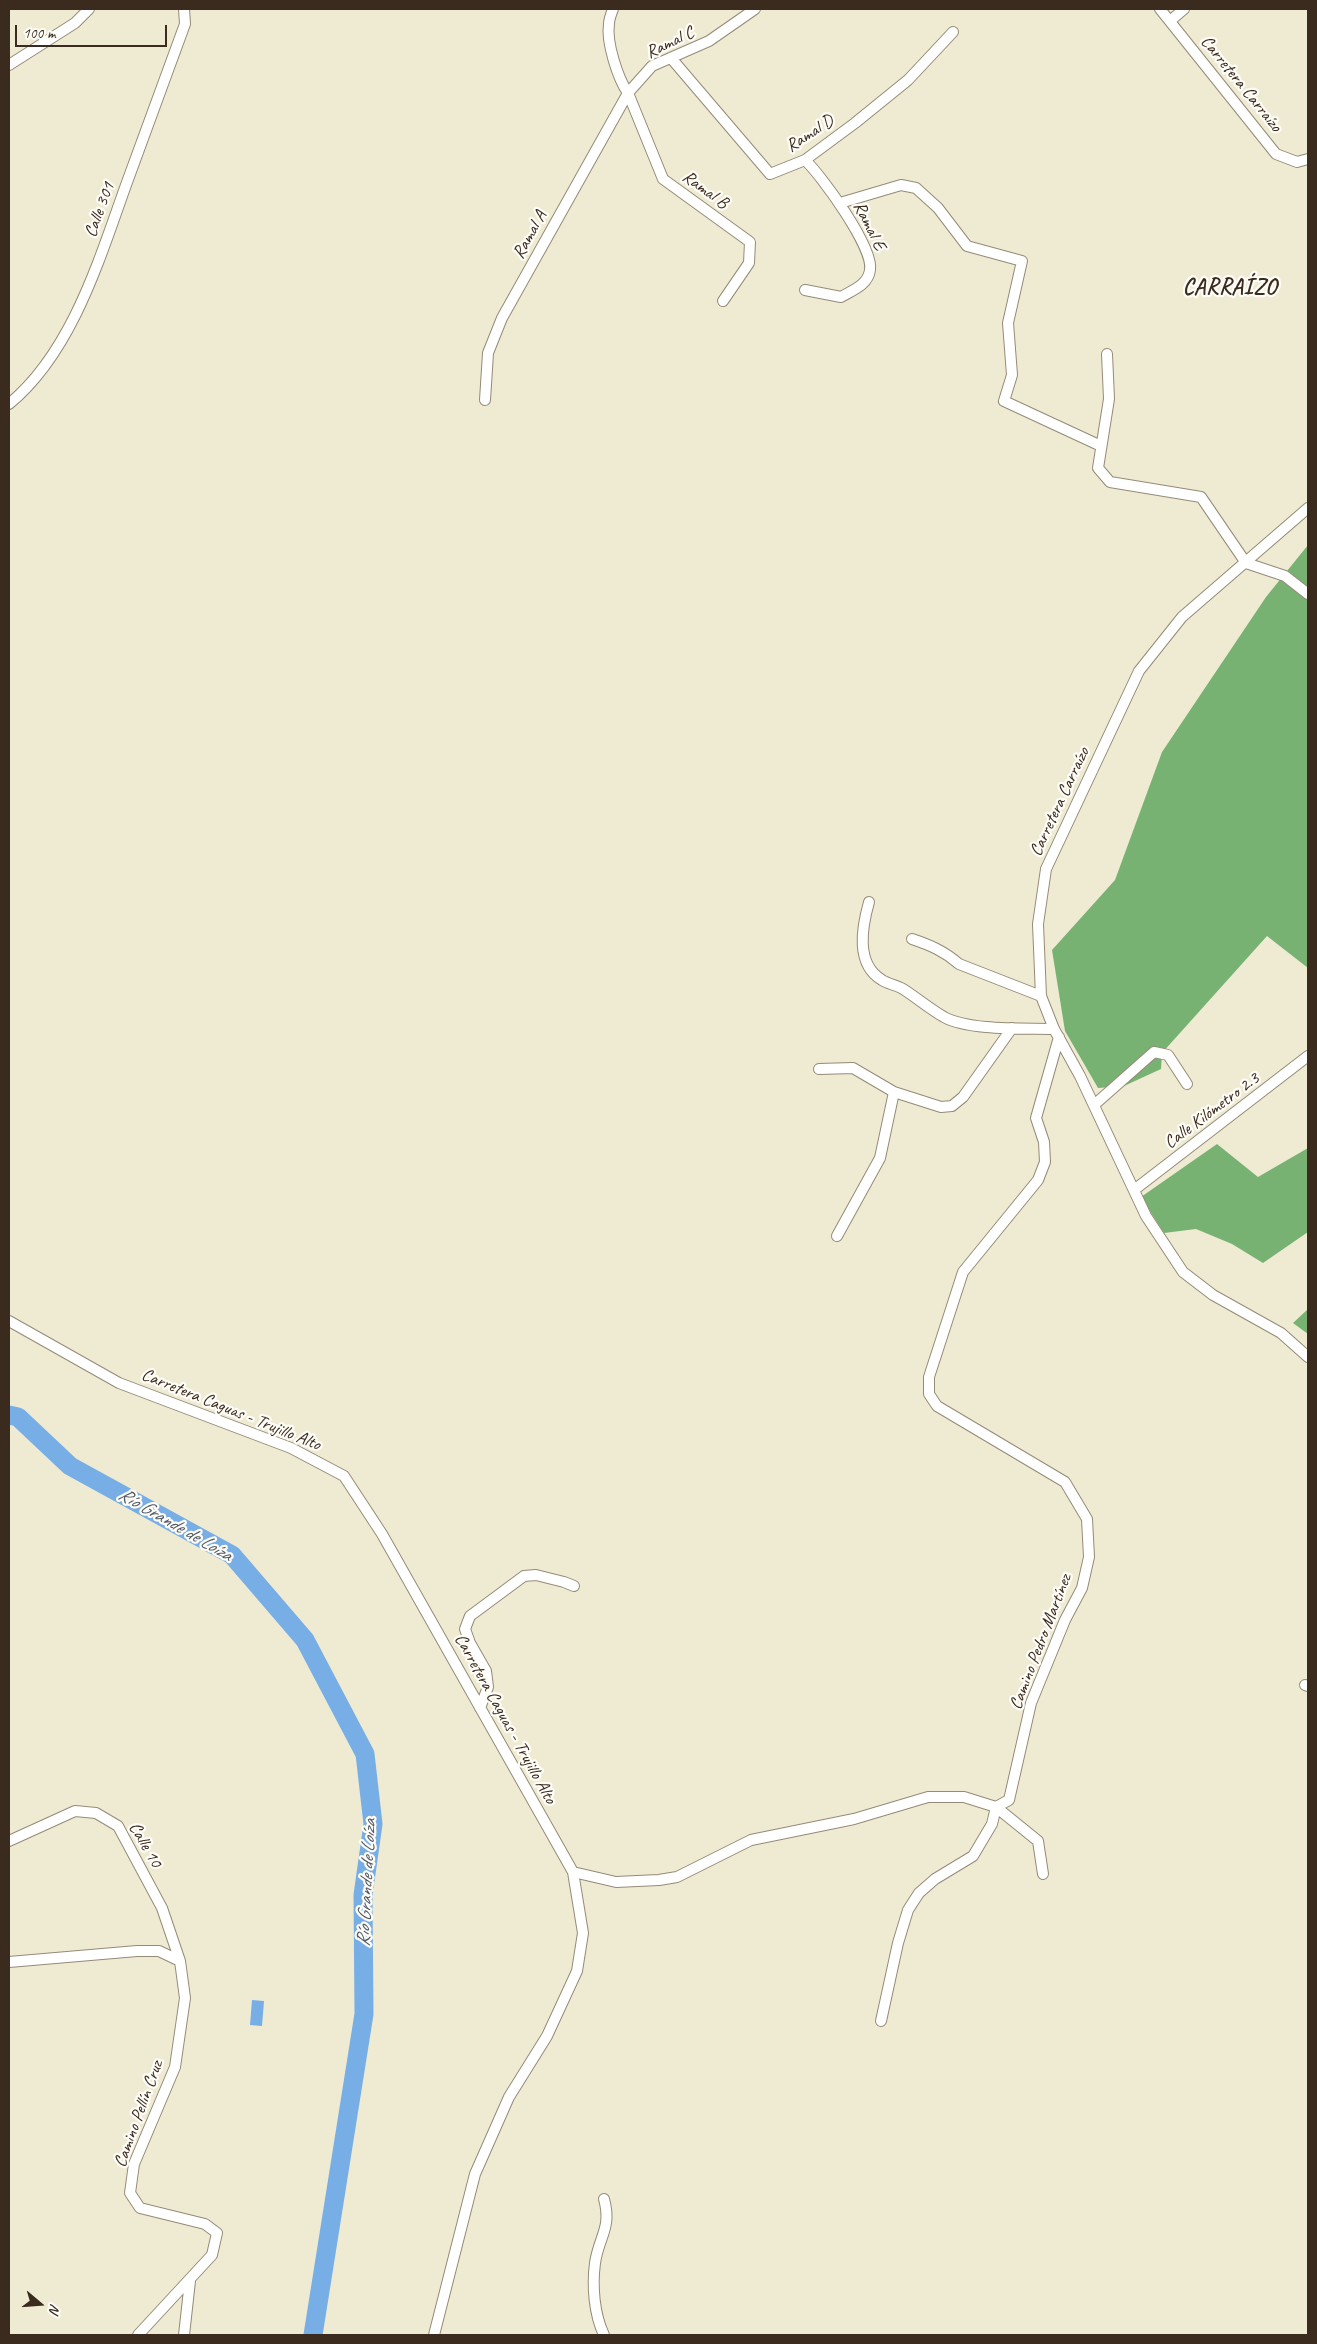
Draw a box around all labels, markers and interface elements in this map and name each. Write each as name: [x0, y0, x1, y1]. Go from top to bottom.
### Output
scale bar: [18, 15, 170, 47]
street label: Ramal C: [643, 22, 697, 64]
text: 100 m: [23, 24, 55, 43]
street label: Carretera Carraízo: [1196, 32, 1286, 136]
street label: Ramal D: [782, 111, 838, 157]
street label: Ramal B: [678, 166, 732, 214]
street label: Calle 301: [80, 180, 120, 240]
street label: Ramal E: [848, 198, 890, 254]
street label: Ramal A: [508, 207, 552, 263]
district label: CARRAÍZO: [1183, 275, 1277, 301]
street label: Carretera Carraízo: [1025, 744, 1095, 860]
street label: Calle Kilómetro 2.3: [1160, 1068, 1264, 1154]
street label: Carretera Caguas - Trujillo Alto: [138, 1364, 324, 1456]
water label: Río Grande de Loíza: [114, 1483, 236, 1567]
street label: Camino Pedro Martínez: [1005, 1571, 1077, 1713]
street label: Carretera Caguas - Trujillo Alto: [449, 1630, 561, 1808]
street label: Calle 10: [123, 1818, 167, 1872]
water label: Río Grande de Loíza: [352, 1819, 382, 1947]
street label: Camino Pellín Cruz: [110, 2058, 168, 2170]
north arrow: [15, 2279, 65, 2329]
text: N: [45, 2302, 64, 2316]

